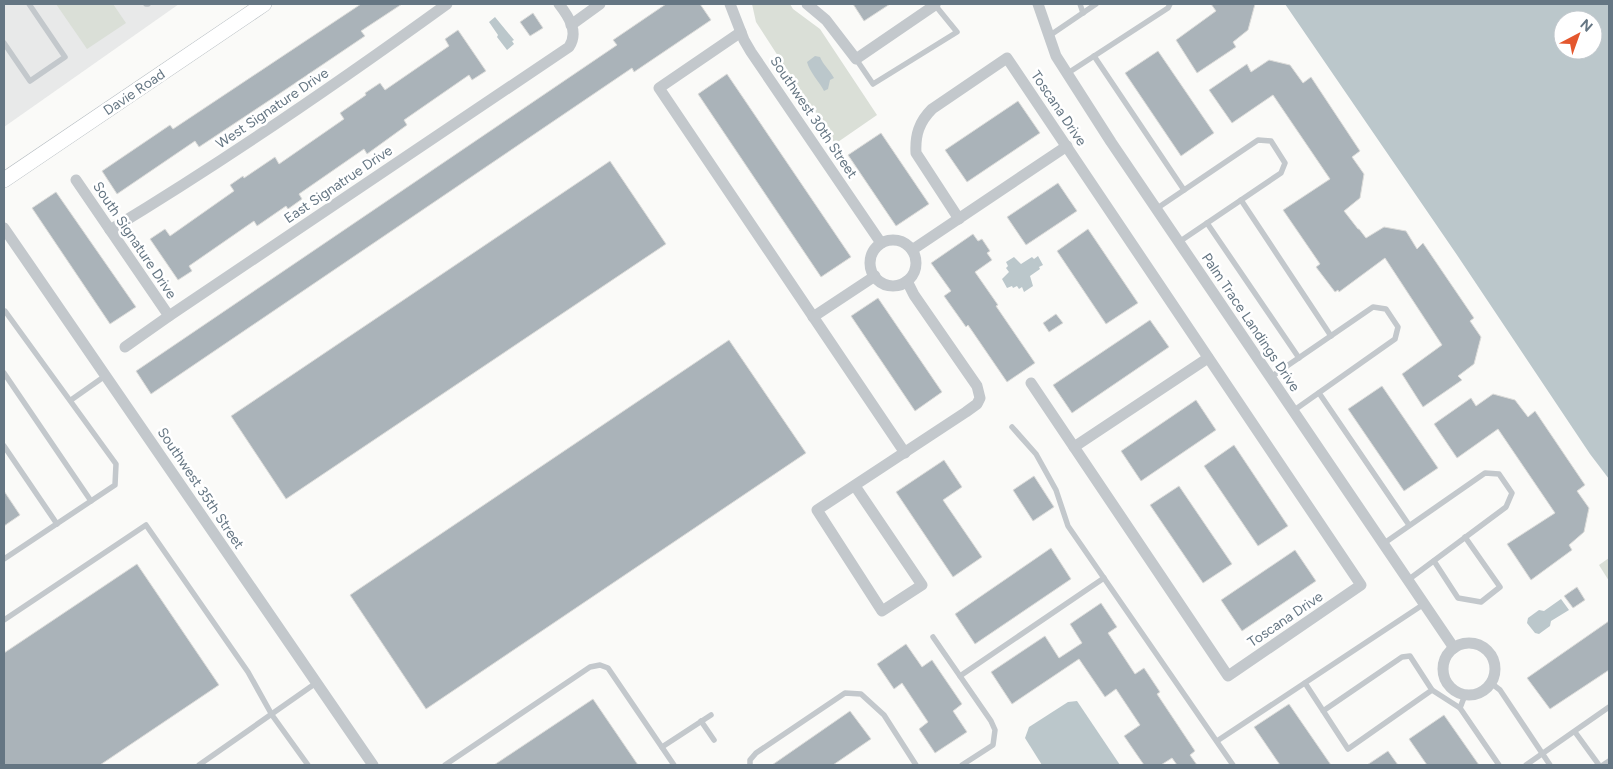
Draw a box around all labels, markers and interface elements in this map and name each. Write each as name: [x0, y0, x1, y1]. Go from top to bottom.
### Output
north arrow: [1553, 10, 1603, 60]
text: N: [1577, 16, 1596, 36]
street label: Southwest 30th Street: [766, 53, 861, 182]
street label: West Signature Drive: [213, 64, 332, 152]
street label: Davie Road: [100, 66, 168, 119]
street label: Toscana Drive: [1027, 67, 1090, 149]
street label: East Signatrue Drive: [281, 142, 396, 227]
street label: South Signature Drive: [89, 179, 180, 302]
street label: Palm Trace Landings Drive: [1198, 250, 1303, 395]
street label: Southwest 35th Street: [154, 424, 248, 552]
street label: Toscana Drive: [1244, 588, 1326, 651]

